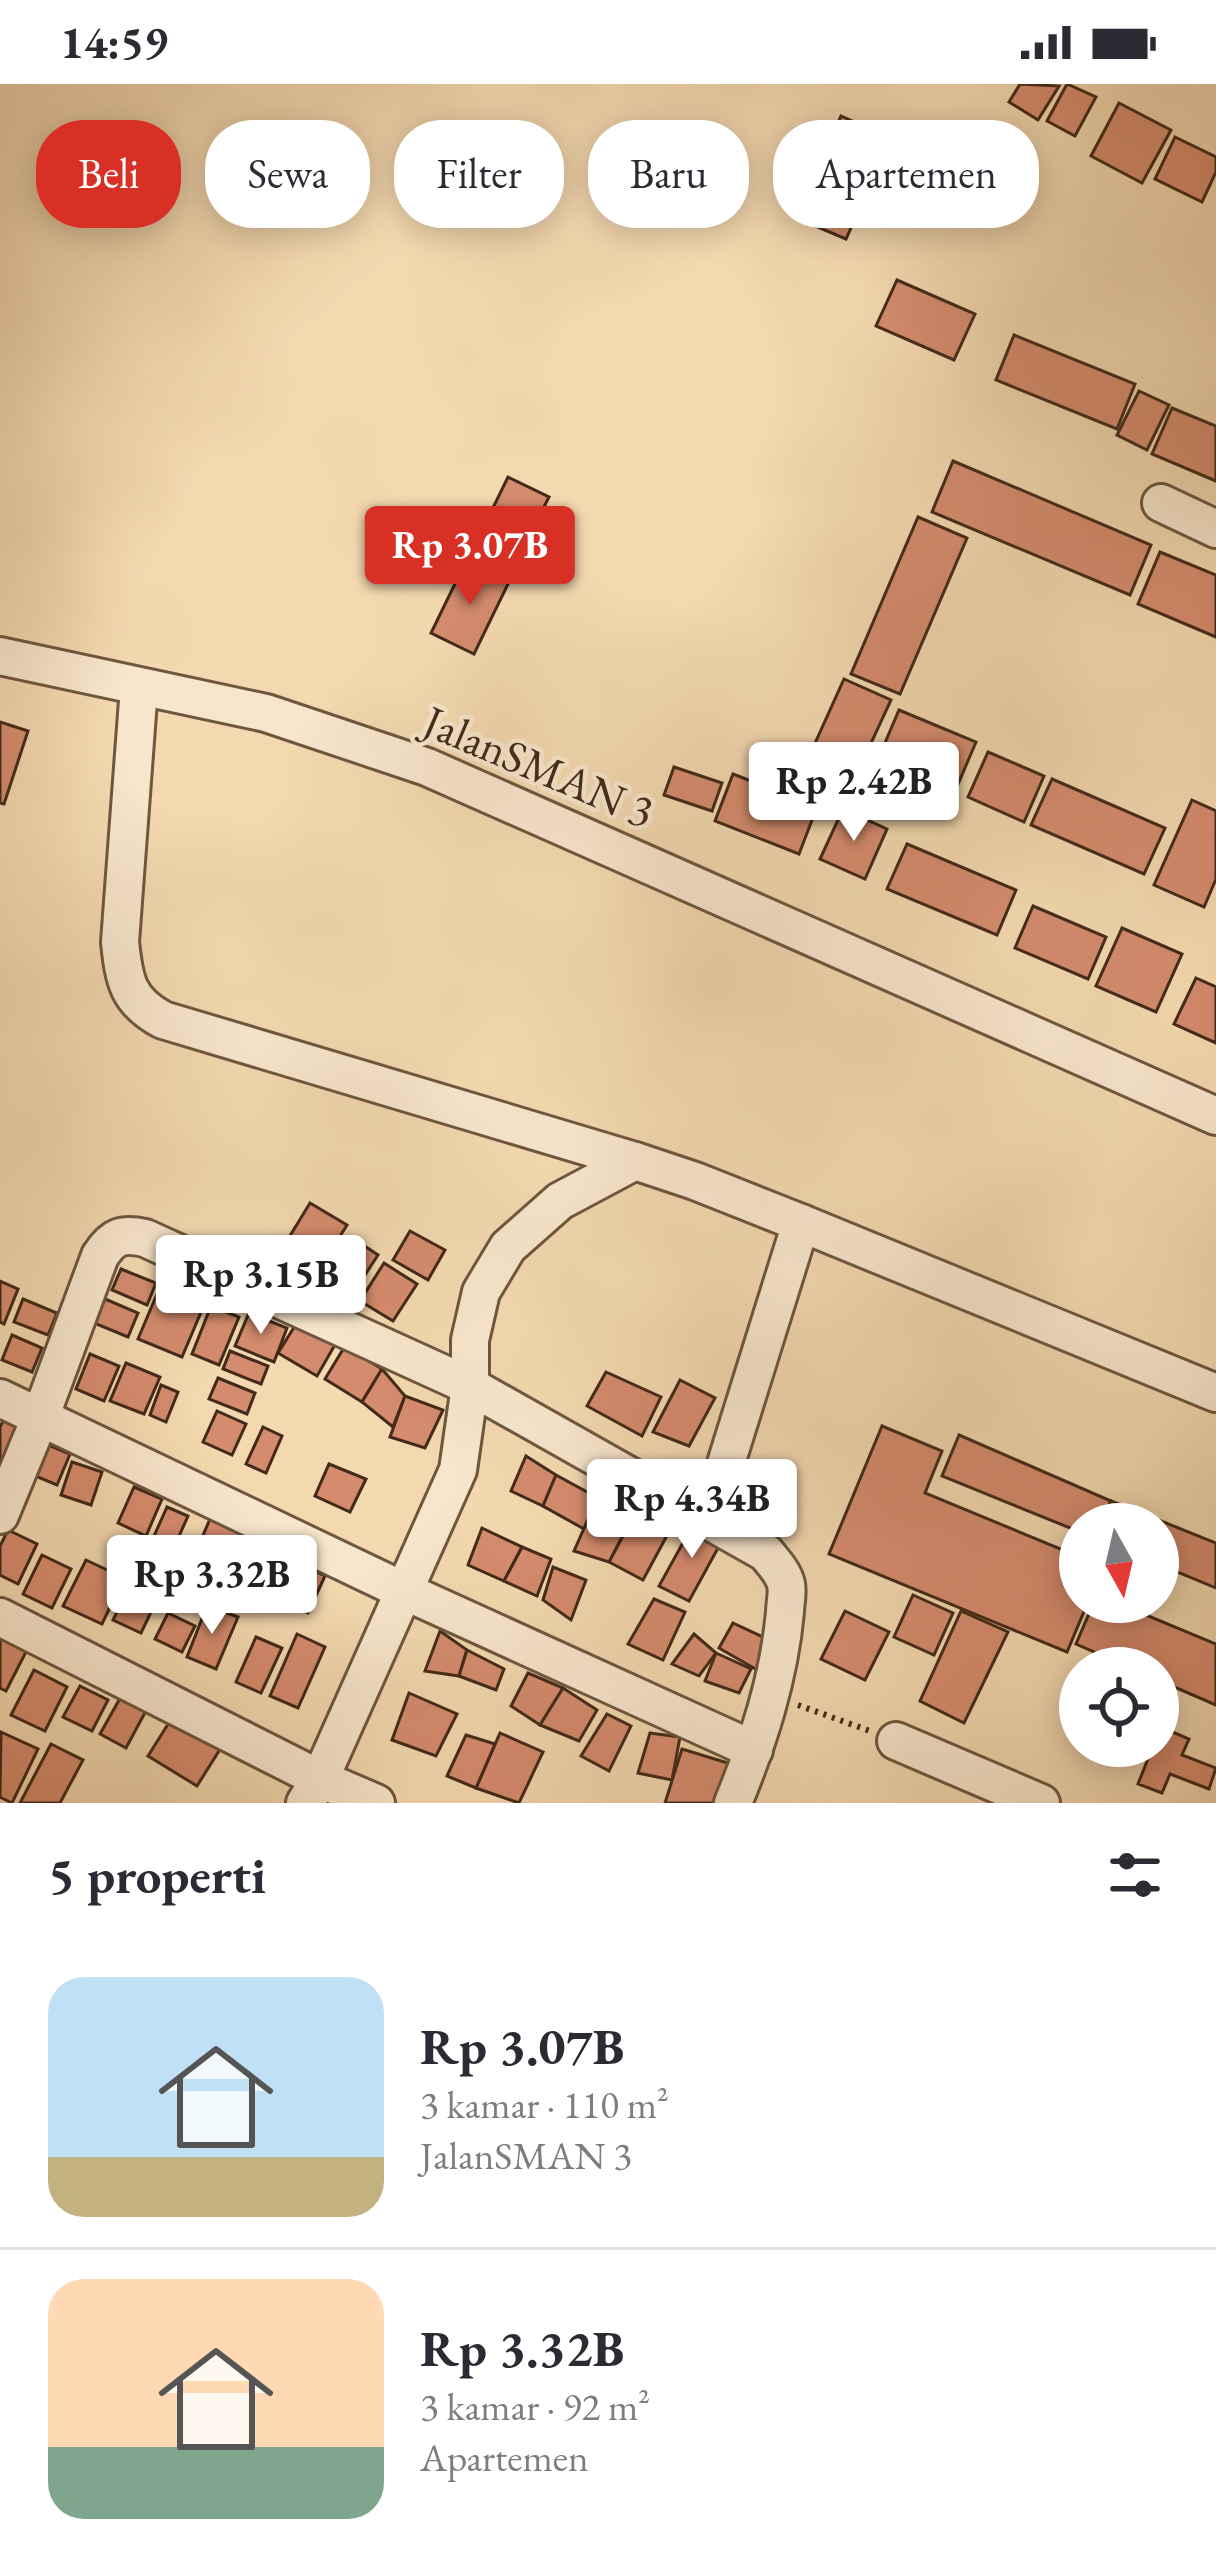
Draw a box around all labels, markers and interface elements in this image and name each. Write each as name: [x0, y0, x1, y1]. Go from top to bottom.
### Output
text: 14:59: [60, 13, 168, 71]
chip: Beli: [36, 120, 181, 228]
chip: Sewa: [205, 120, 370, 228]
chip: Filter: [394, 120, 564, 228]
chip: Baru: [588, 120, 749, 228]
chip: Apartemen: [773, 120, 1039, 228]
pin: Rp 3.07B: [346, 506, 594, 608]
text: Rp 3.07B: [392, 519, 548, 570]
street label: JalanSMAN 3: [411, 690, 663, 840]
pin: Rp 2.42B: [730, 742, 978, 844]
text: Rp 2.42B: [776, 755, 932, 806]
pin: Rp 3.15B: [137, 1235, 385, 1337]
text: Rp 3.15B: [183, 1248, 339, 1299]
pin: Rp 4.34B: [568, 1459, 816, 1561]
text: Rp 4.34B: [614, 1472, 770, 1523]
north arrow: [1059, 1503, 1179, 1623]
map controls: [1059, 1503, 1179, 1767]
pin: Rp 3.32B: [88, 1535, 336, 1637]
text: Rp 3.32B: [134, 1548, 290, 1599]
button: locate: [1059, 1647, 1179, 1767]
text: 5 properti: [48, 1842, 266, 1908]
icon: filters: [1102, 1842, 1168, 1908]
text: Rp 3.07B: [420, 2013, 624, 2079]
icon: home: [144, 2025, 288, 2169]
text: 3 kamar · 110 m²: [420, 2079, 669, 2130]
text: JalanSMAN 3: [420, 2130, 632, 2181]
text: Rp 3.32B: [420, 2315, 624, 2381]
icon: home: [144, 2327, 288, 2471]
text: 3 kamar · 92 m²: [420, 2381, 650, 2432]
text: Apartemen: [420, 2432, 589, 2483]

